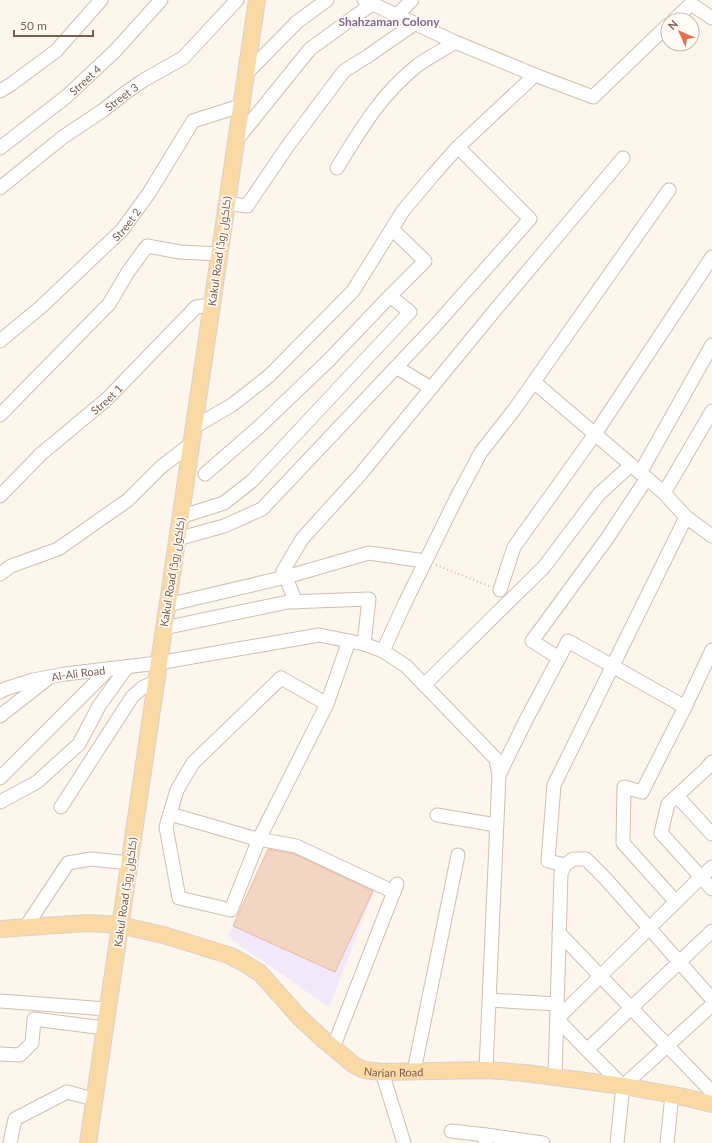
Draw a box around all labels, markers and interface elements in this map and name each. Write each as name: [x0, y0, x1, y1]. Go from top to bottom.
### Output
scale bar: [14, 12, 93, 38]
north arrow: [660, 12, 700, 52]
district label: Shahzaman Colony: [338, 14, 440, 29]
text: N: [665, 17, 680, 32]
text: 50 m: [20, 18, 47, 33]
street label: Street 4: [66, 61, 103, 97]
street label: Street 3: [102, 80, 140, 113]
street label: Kakul Road (کاکول روڈ): [205, 195, 234, 307]
street label: Street 2: [109, 205, 143, 243]
street label: Street 1: [88, 381, 125, 417]
street label: Kakul Road (کاکول روڈ): [157, 516, 188, 628]
street label: Al-Ali Road: [50, 663, 106, 683]
street label: Kakul Road (کاکول روڈ): [111, 836, 140, 948]
street label: Narian Road: [363, 1064, 423, 1079]

